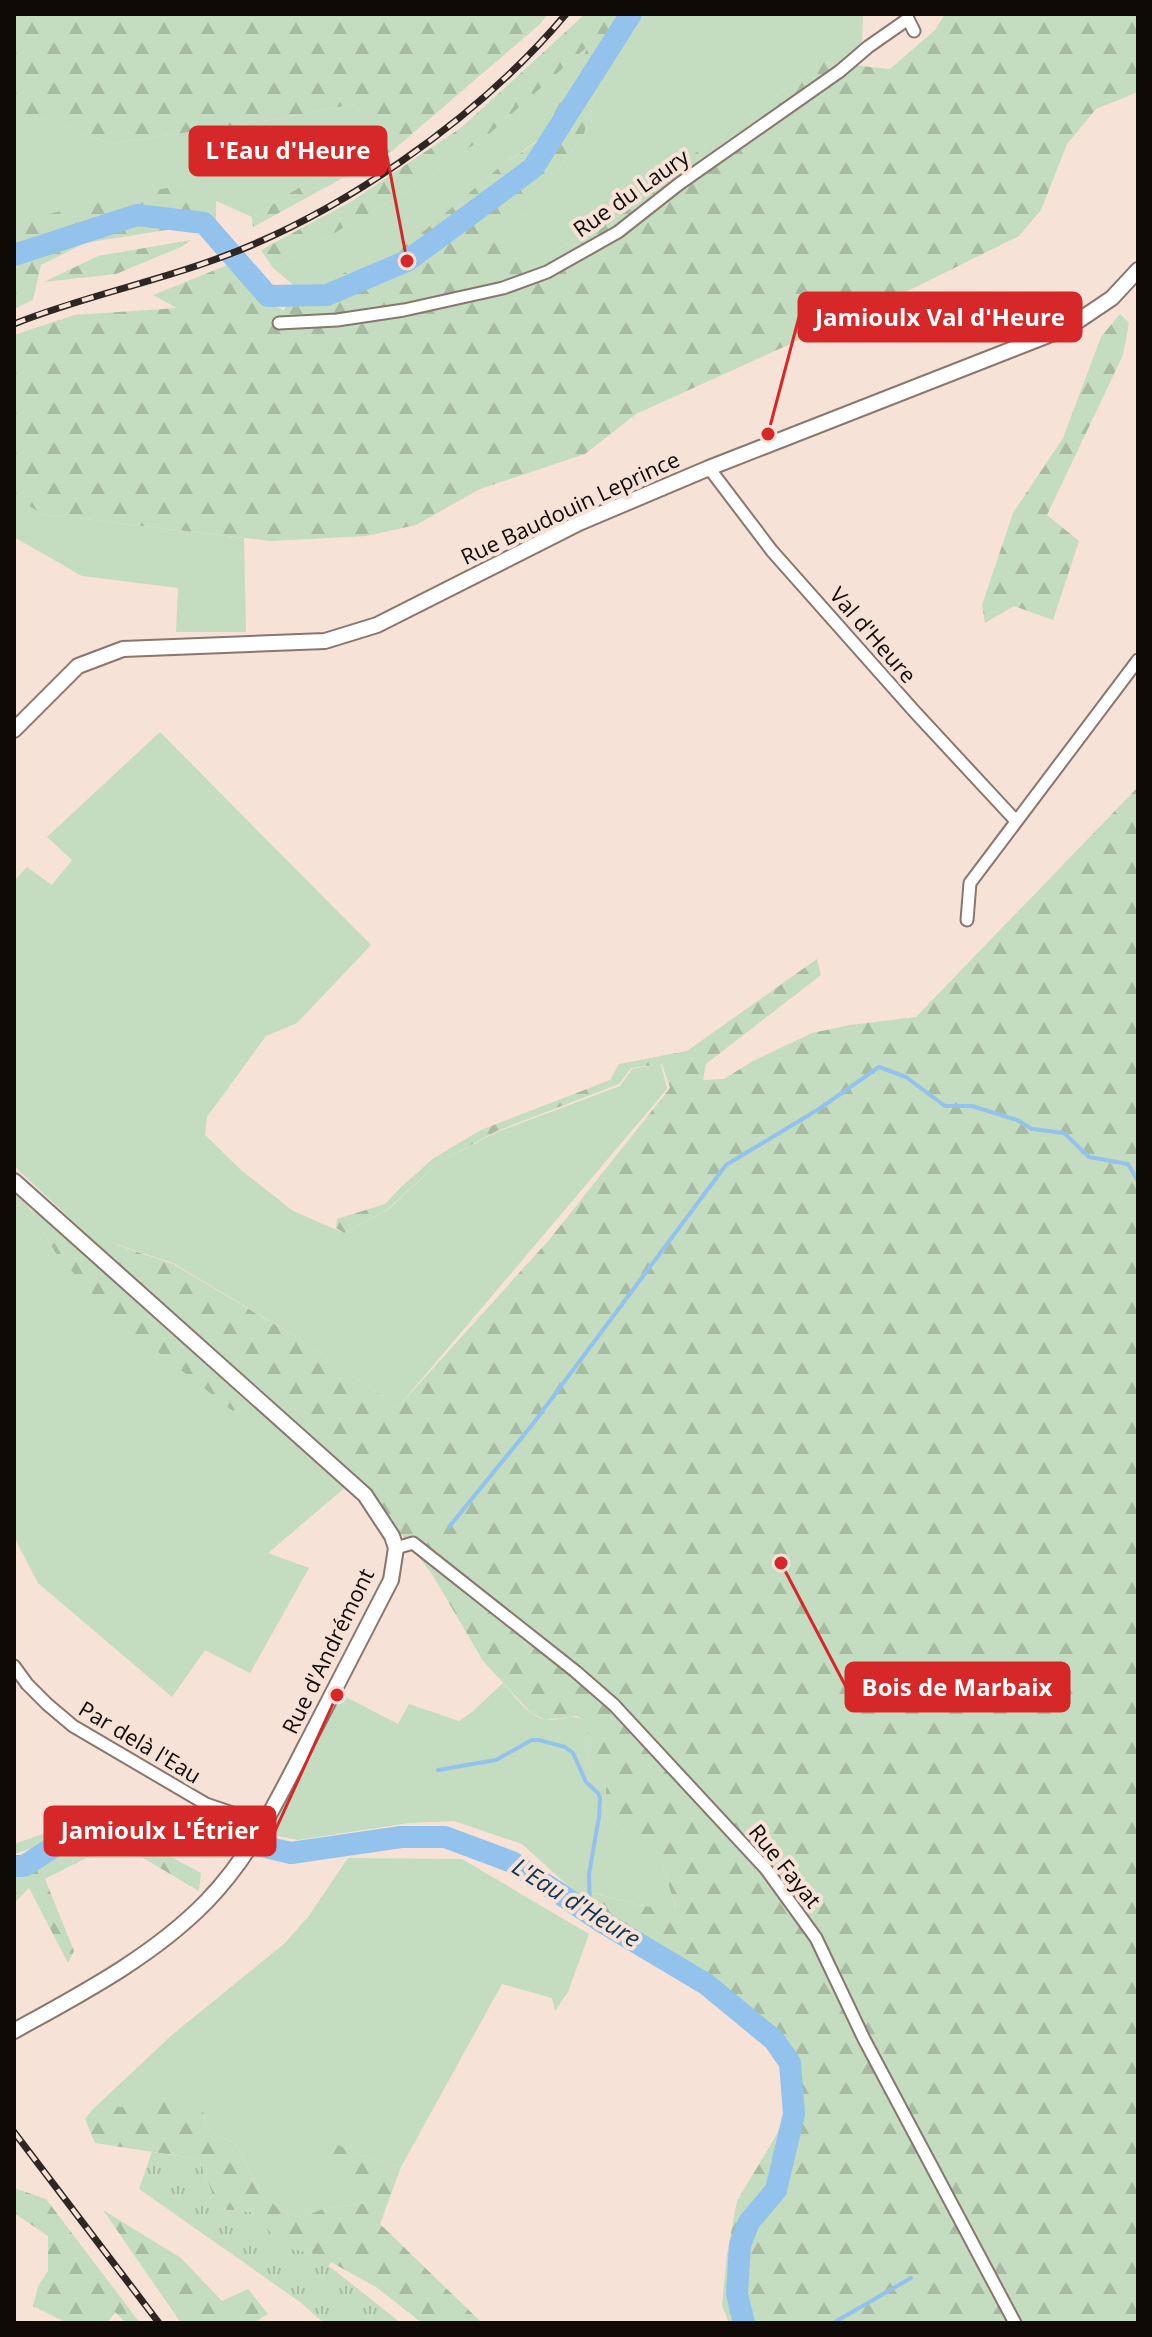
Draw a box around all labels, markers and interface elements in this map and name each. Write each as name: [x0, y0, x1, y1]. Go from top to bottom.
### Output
callout: L'Eau d'Heure: [190, 127, 386, 175]
text: L'Eau d'Heure: [206, 133, 370, 166]
street label: Rue du Laury: [567, 141, 695, 243]
callout: Jamioulx Val d'Heure: [799, 293, 1081, 341]
text: Jamioulx Val d'Heure: [813, 300, 1065, 333]
street label: Rue Baudouin Leprince: [455, 443, 684, 571]
street label: Val d'Heure: [824, 580, 924, 689]
street label: Rue d'Andrémont: [274, 1563, 380, 1738]
callout: Bois de Marbaix: [846, 1663, 1069, 1711]
text: Bois de Marbaix: [862, 1670, 1053, 1703]
street label: Par delà l'Eau: [74, 1693, 207, 1789]
callout: Jamioulx L'Étrier: [45, 1807, 275, 1855]
text: Jamioulx L'Étrier: [59, 1813, 259, 1846]
street label: Rue Fayat: [743, 1817, 829, 1914]
water label: L'Eau d'Heure: [506, 1849, 647, 1954]

